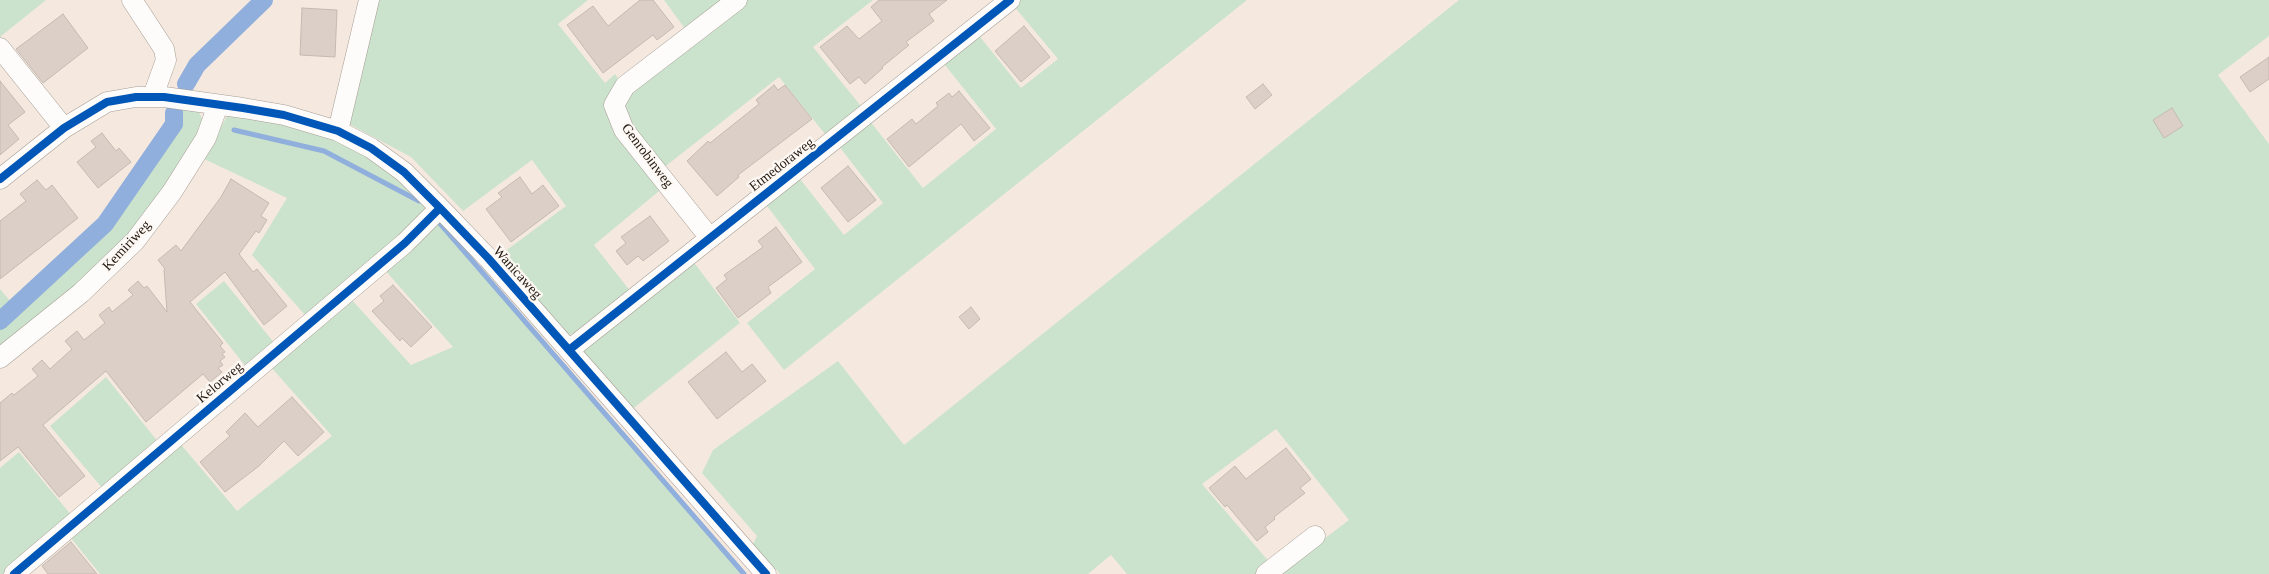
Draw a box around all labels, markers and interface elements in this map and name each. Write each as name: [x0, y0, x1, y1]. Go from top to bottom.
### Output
street label: Genrobinweg: [617, 121, 677, 191]
street label: Etmedoraweg: [746, 134, 818, 196]
street label: Kemiriweg: [99, 217, 155, 275]
street label: Wanicaweg: [489, 243, 545, 303]
street label: Kelorweg: [193, 359, 247, 407]

